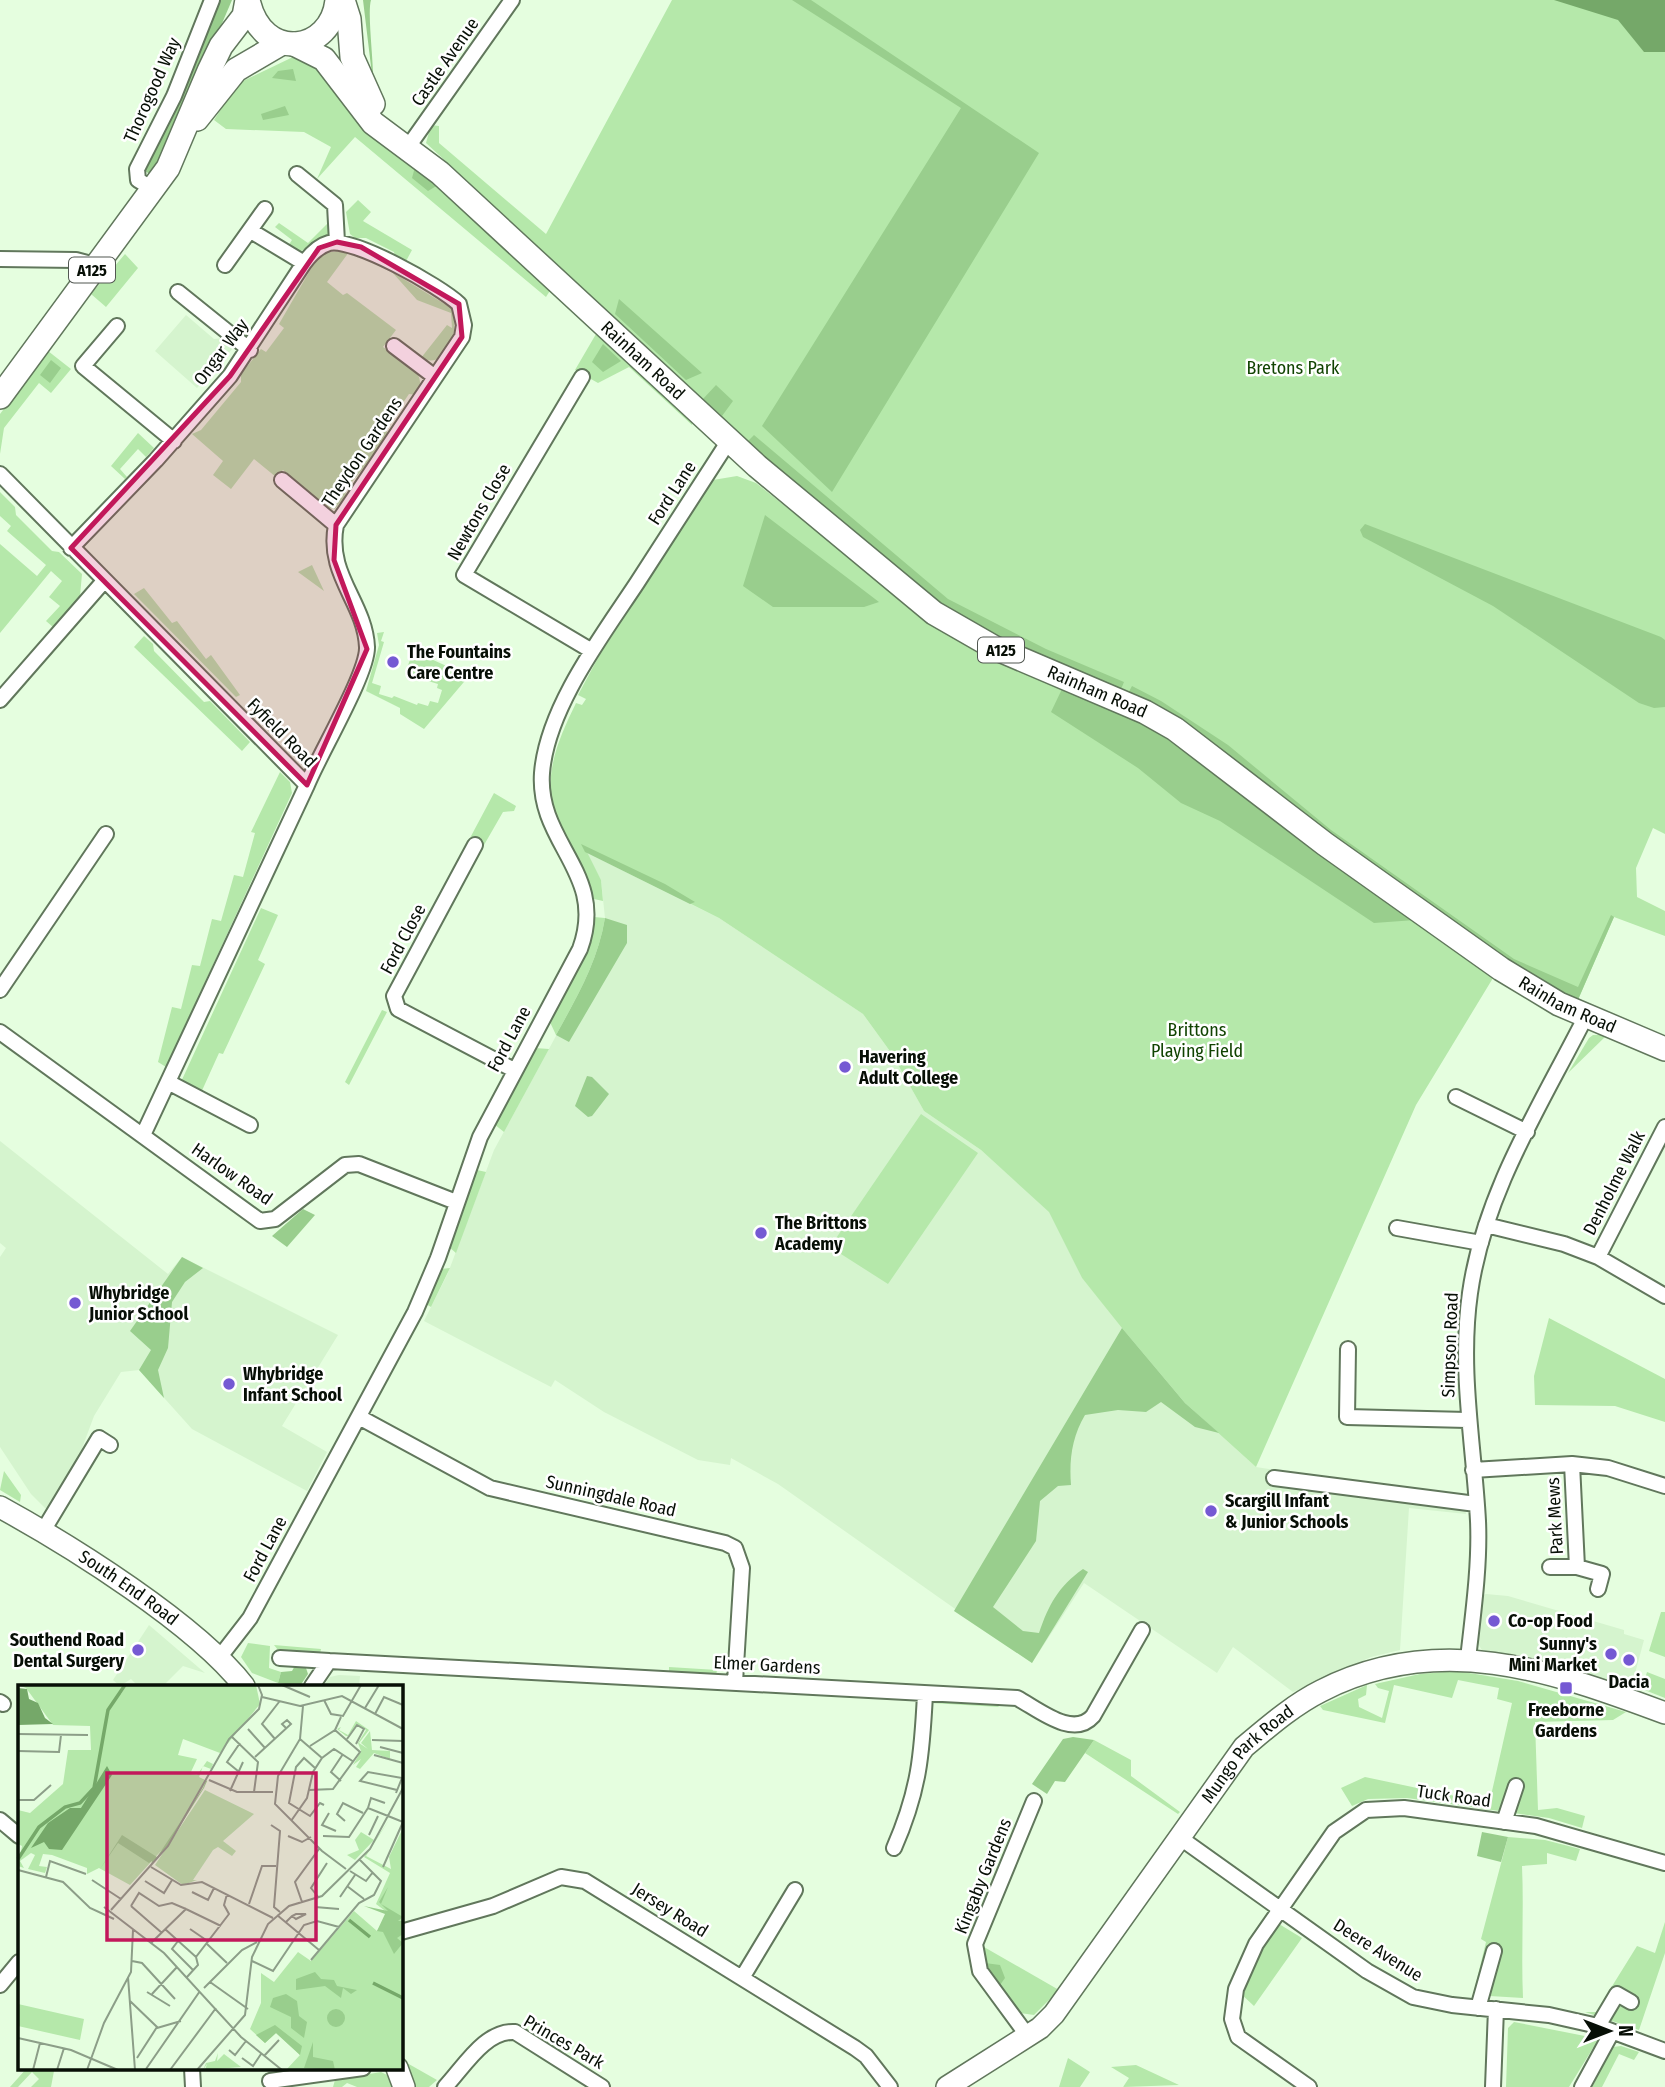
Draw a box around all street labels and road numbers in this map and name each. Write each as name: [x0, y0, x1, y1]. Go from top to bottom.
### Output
street label: Castle Avenue: [406, 13, 484, 110]
street label: Thorogood Way: [119, 34, 185, 146]
road number: A125: [69, 258, 115, 282]
street label: Ongar Way: [189, 314, 253, 390]
street label: Rainham Road: [596, 316, 689, 405]
street label: Theydon Gardens: [317, 393, 407, 511]
street label: Ford Lane: [643, 457, 701, 529]
street label: Newtons Close: [443, 460, 516, 564]
road number: A125: [978, 638, 1024, 663]
street label: Rainham Road: [1044, 661, 1150, 723]
street label: Fyfield Road: [243, 694, 321, 772]
street label: Ford Close: [375, 900, 431, 978]
street label: Rainham Road: [1515, 971, 1620, 1038]
street label: Ford Lane: [483, 1002, 536, 1076]
street label: Denholme Walk: [1578, 1127, 1650, 1239]
street label: Harlow Road: [187, 1138, 277, 1210]
street label: Simpson Road: [1437, 1292, 1463, 1398]
street label: Sunningdale Road: [544, 1470, 678, 1522]
street label: Park Mews: [1542, 1476, 1568, 1555]
street label: Ford Lane: [239, 1512, 292, 1586]
street label: South End Road: [75, 1545, 183, 1630]
street label: Elmer Gardens: [713, 1651, 821, 1679]
street label: Mungo Park Road: [1197, 1700, 1298, 1807]
street label: Tuck Road: [1415, 1780, 1493, 1812]
street label: Kingaby Gardens: [950, 1815, 1016, 1937]
street label: Jersey Road: [628, 1878, 712, 1942]
street label: Deere Avenue: [1329, 1914, 1427, 1986]
street label: Princes Park: [520, 2010, 609, 2074]

